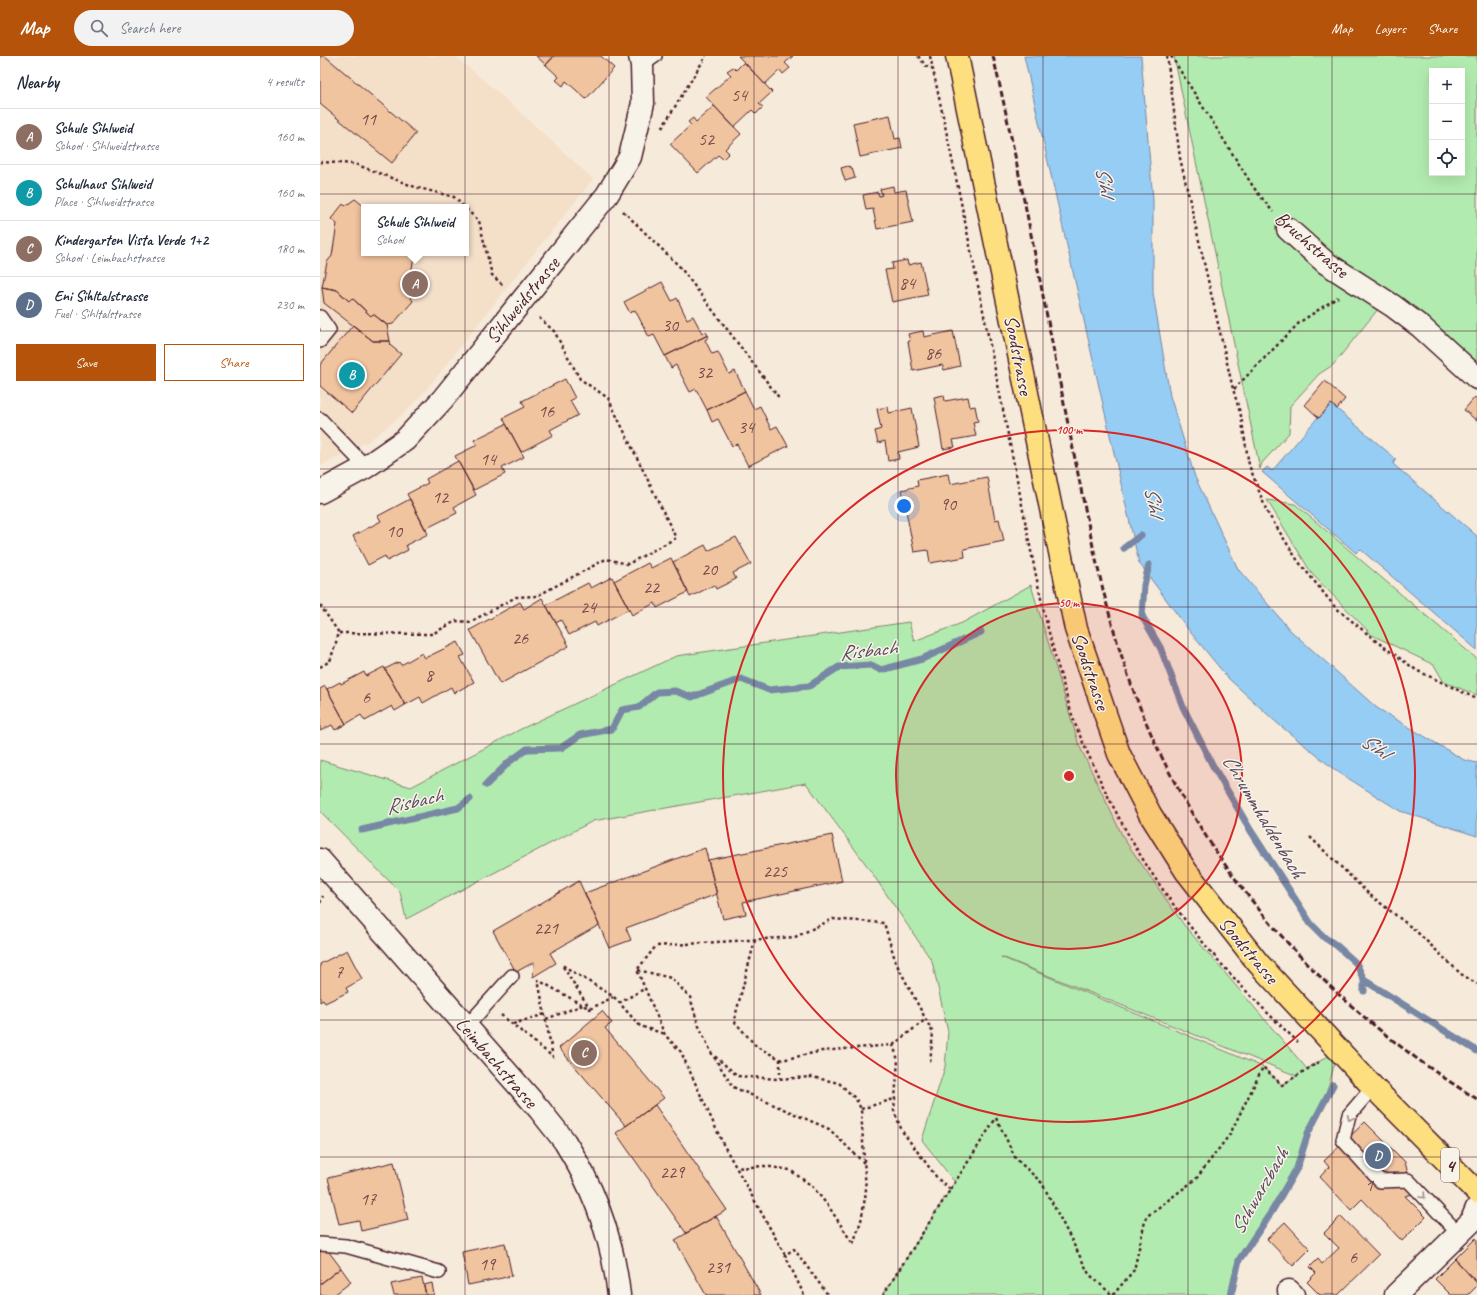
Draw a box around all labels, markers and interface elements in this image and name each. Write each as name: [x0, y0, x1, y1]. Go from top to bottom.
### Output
search box: [74, 10, 354, 46]
text: Map: [20, 16, 50, 40]
icon: search: [88, 17, 110, 39]
text: Search here: [120, 19, 181, 38]
text: Map: [1331, 20, 1353, 37]
text: Layers: [1375, 20, 1406, 37]
text: Share: [1428, 20, 1457, 37]
map controls: [1429, 68, 1465, 176]
button: +: [1429, 68, 1465, 104]
text: Nearby: [16, 72, 59, 93]
text: 4 results: [266, 74, 304, 90]
house number: 54: [731, 84, 749, 106]
button: −: [1429, 104, 1465, 140]
house number: 11: [360, 108, 377, 130]
text: Schule Sihlweid: [54, 119, 132, 138]
house number: 52: [698, 128, 716, 150]
text: A: [26, 129, 32, 145]
text: 160 m: [276, 129, 304, 145]
text: School · Sihlweidstrasse: [54, 138, 159, 154]
button: locate: [1429, 140, 1465, 176]
water label: Sihl: [1090, 165, 1121, 203]
text: Schulhaus Sihlweid: [54, 175, 151, 194]
text: B: [26, 185, 32, 201]
text: 160 m: [276, 185, 304, 201]
text: Place · Sihlweidstrasse: [54, 194, 153, 210]
popup: [361, 204, 469, 256]
street label: Bruchstrasse: [1270, 205, 1355, 284]
text: Schule Sihlweid: [376, 213, 454, 232]
text: Kindergarten Vista Verde 1+2: [54, 231, 208, 250]
text: School: [376, 232, 404, 248]
text: C: [26, 241, 32, 257]
text: 180 m: [276, 241, 304, 257]
text: School · Leimbachstrasse: [54, 250, 164, 266]
street label: Sihlweidstrasse: [480, 251, 566, 349]
pin: A: [402, 269, 428, 299]
house number: 84: [899, 272, 917, 294]
text: Eni Sihltalstrasse: [54, 287, 147, 306]
text: D: [25, 297, 33, 313]
text: 230 m: [276, 297, 304, 313]
text: Fuel · Sihltalstrasse: [54, 306, 141, 322]
street label: Soodstrasse: [999, 313, 1039, 398]
house number: 30: [662, 314, 680, 336]
house number: 86: [925, 342, 942, 364]
button: Save: [16, 344, 156, 381]
button: Share: [164, 344, 304, 381]
pin: B: [339, 360, 365, 390]
house number: 32: [696, 361, 714, 383]
house number: 16: [538, 400, 555, 422]
house number: 34: [738, 416, 756, 438]
text: 100 m: [1056, 422, 1083, 438]
house number: 14: [480, 448, 498, 470]
water label: Sihl: [1139, 485, 1170, 523]
house number: 12: [432, 486, 450, 508]
house number: 90: [940, 493, 958, 515]
your location: [894, 496, 914, 516]
house number: 10: [386, 520, 404, 542]
house number: 20: [701, 558, 719, 580]
house number: 22: [643, 576, 661, 598]
text: 50 m: [1059, 595, 1080, 611]
house number: 24: [580, 596, 598, 618]
house number: 26: [512, 627, 529, 649]
street label: Soodstrasse: [1066, 629, 1116, 715]
water label: Risbach: [838, 634, 900, 666]
house number: 8: [425, 664, 435, 686]
house number: 6: [362, 686, 371, 708]
water label: Sihl: [1356, 727, 1399, 768]
water label: Chrummhaldenbach: [1217, 749, 1312, 884]
centre of rings: [1062, 769, 1076, 783]
water label: Risbach: [383, 781, 447, 820]
house number: 225: [763, 860, 788, 882]
street label: Soodstrasse: [1213, 911, 1285, 990]
house number: 221: [534, 917, 559, 939]
house number: 7: [335, 961, 344, 983]
street label: Leimbachstrasse: [450, 1011, 544, 1114]
pin: C: [571, 1038, 597, 1068]
one-way arrow: [1346, 1114, 1354, 1121]
pin: D: [1365, 1141, 1391, 1171]
water label: Schwarzbach: [1224, 1142, 1295, 1239]
road number: 4: [1441, 1148, 1459, 1182]
house number: 229: [660, 1161, 686, 1183]
house number: 1: [1365, 1174, 1374, 1196]
house number: 17: [360, 1188, 377, 1210]
one-way arrow: [1419, 1191, 1426, 1199]
house number: 6: [1349, 1246, 1358, 1268]
house number: 19: [479, 1253, 497, 1275]
house number: 231: [706, 1256, 731, 1278]

